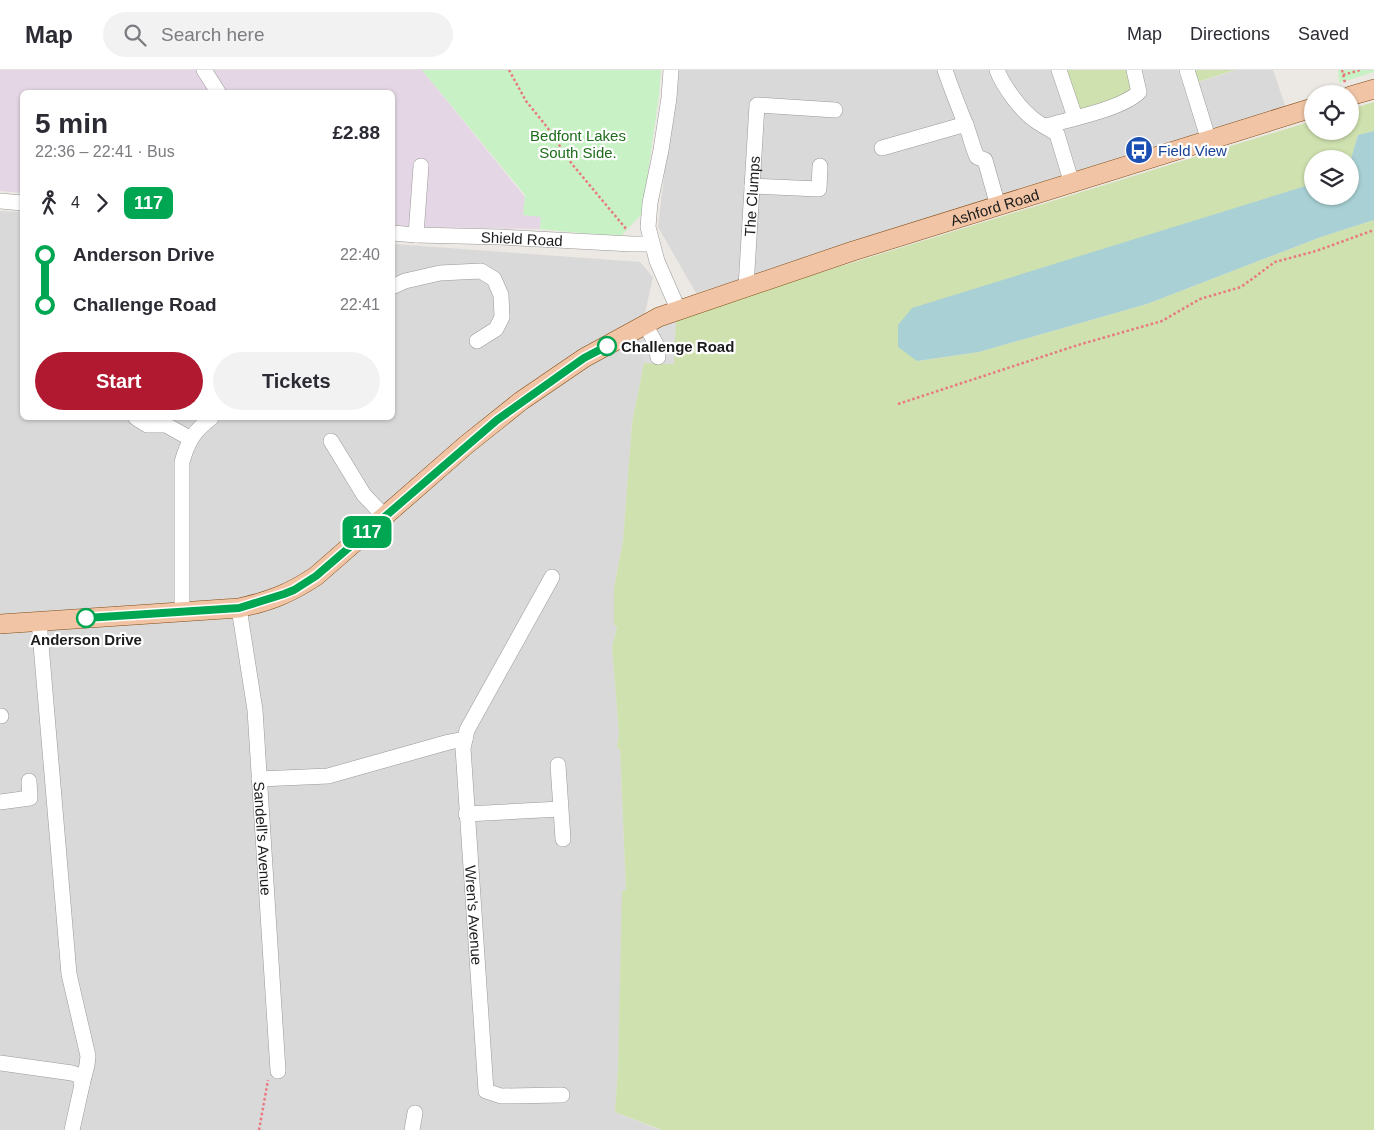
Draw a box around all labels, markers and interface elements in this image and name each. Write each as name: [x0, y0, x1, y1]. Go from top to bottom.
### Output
search box: [103, 12, 453, 57]
text: Map: [25, 21, 73, 48]
icon: search: [121, 21, 149, 49]
text: Search here: [161, 24, 265, 45]
text: Map: [1127, 24, 1162, 44]
text: Directions: [1190, 24, 1270, 44]
text: Saved: [1298, 24, 1349, 44]
map controls: [1304, 85, 1359, 205]
button: locate: [1304, 85, 1359, 140]
text: 5 min: [35, 108, 108, 139]
text: £2.88: [332, 122, 380, 143]
park label: Bedfont Lakes South Side.: [530, 127, 626, 161]
bus stop icon: Field View: [1124, 135, 1154, 165]
place label: Field View: [1158, 142, 1227, 159]
text: 22:36 – 22:41 · Bus: [35, 143, 175, 160]
button: layers: [1304, 150, 1359, 205]
street label: The Clumps: [741, 155, 762, 237]
street label: Ashford Road: [948, 185, 1041, 229]
icon: walk: [35, 189, 63, 217]
icon: forward: [88, 189, 116, 217]
text: 117: [134, 193, 163, 213]
text: 4: [71, 194, 80, 211]
street label: Shield Road: [481, 228, 563, 249]
text: Anderson Drive: [73, 244, 214, 265]
text: 22:40: [340, 246, 380, 263]
text: Challenge Road: [73, 294, 217, 315]
text: 22:41: [340, 296, 380, 313]
marker: Challenge Road: [597, 336, 617, 356]
place label: Challenge Road: [621, 338, 734, 355]
button: Start: [35, 352, 203, 410]
button: Tickets: [213, 352, 380, 410]
line badge: 117: [338, 516, 396, 548]
text: 117: [352, 522, 382, 542]
marker: Anderson Drive: [76, 608, 96, 628]
place label: Anderson Drive: [30, 631, 142, 648]
street label: Sandell's Avenue: [251, 781, 275, 896]
street label: Wren's Avenue: [462, 865, 486, 966]

